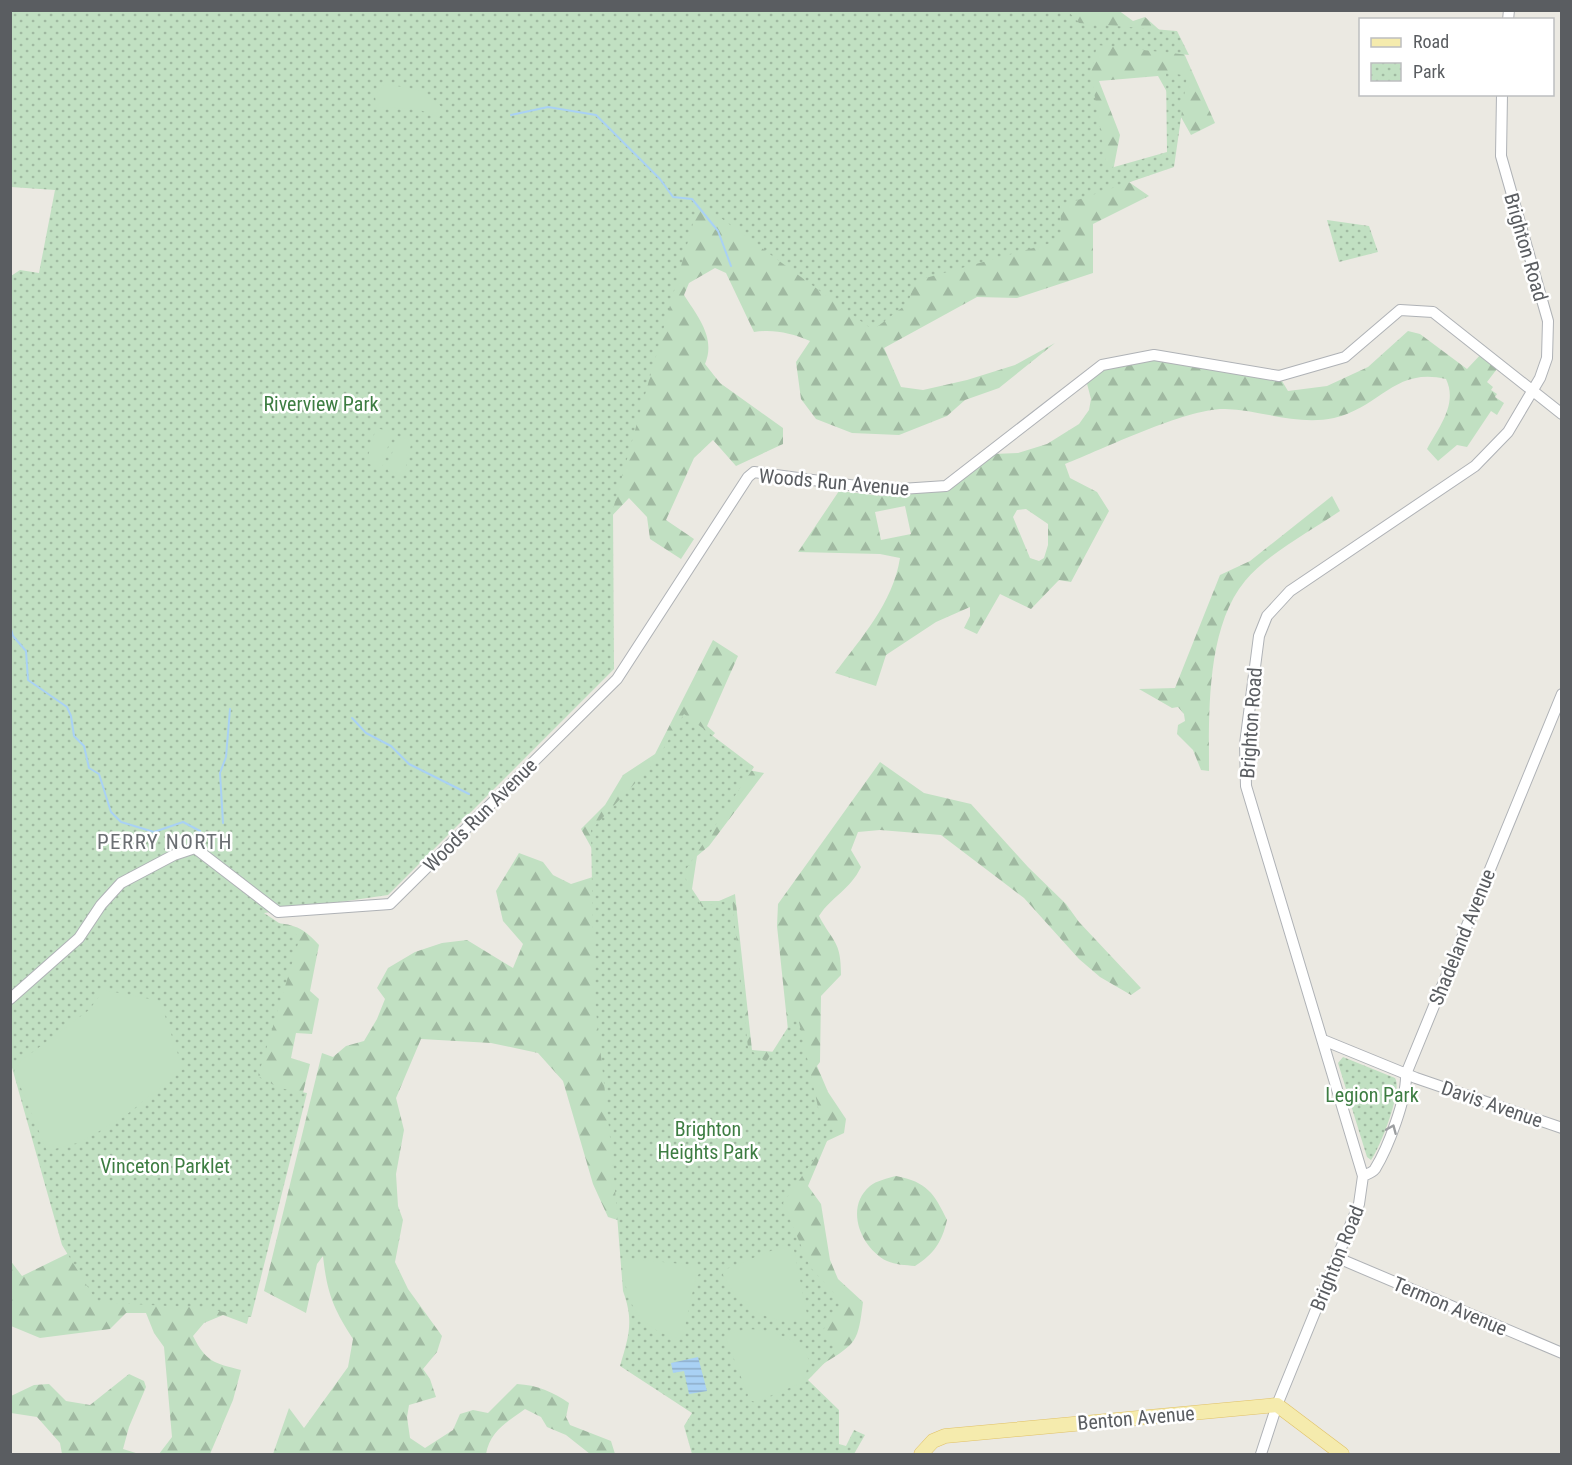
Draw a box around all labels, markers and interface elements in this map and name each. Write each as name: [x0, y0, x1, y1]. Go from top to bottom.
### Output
legend: [1359, 18, 1554, 96]
text: Road: [1413, 31, 1449, 52]
text: Park: [1413, 61, 1445, 82]
street label: Brighton Road: [1499, 190, 1553, 304]
park label: Riverview Park: [263, 392, 379, 416]
street label: Woods Run Avenue: [758, 463, 910, 501]
street label: Brighton Road: [1235, 667, 1267, 779]
street label: Woods Run Avenue: [418, 753, 542, 877]
district label: PERRY NORTH: [97, 830, 233, 854]
street label: Shadeland Avenue: [1424, 865, 1500, 1009]
street label: Davis Avenue: [1438, 1076, 1546, 1132]
park label: Legion Park: [1325, 1083, 1419, 1107]
park label: Brighton Heights Park: [657, 1117, 759, 1164]
one-way arrow: [1385, 1124, 1397, 1135]
park label: Vinceton Parklet: [100, 1154, 230, 1178]
street label: Brighton Road: [1305, 1202, 1369, 1314]
street label: Termon Avenue: [1389, 1271, 1511, 1341]
street label: Benton Avenue: [1076, 1401, 1196, 1435]

